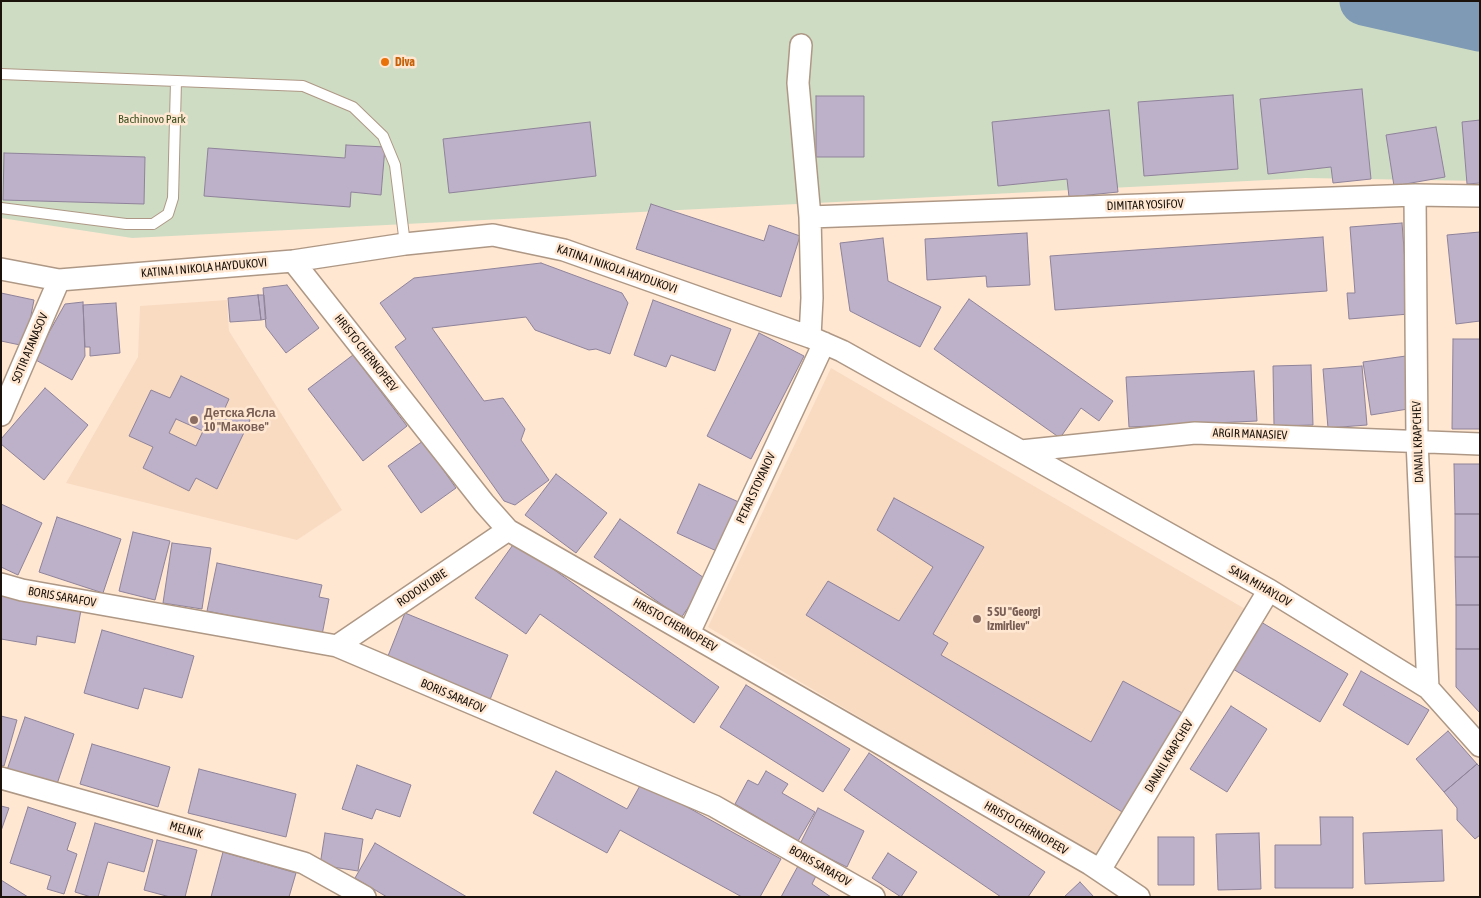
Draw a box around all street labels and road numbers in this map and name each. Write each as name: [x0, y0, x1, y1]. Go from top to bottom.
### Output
street label: DIMITAR YOSIFOV: [1106, 196, 1184, 214]
street label: KATINA I NIKOLA HAYDUKOVI: [555, 242, 679, 296]
street label: KATINA I NIKOLA HAYDUKOVI: [140, 255, 268, 281]
street label: SOTIR ATANASOV: [9, 311, 51, 385]
street label: HRISTO CHERNOPEEV: [331, 311, 401, 395]
street label: DANAIL KRAPCHEV: [1409, 401, 1427, 483]
street label: ARGIR MANASIEV: [1212, 425, 1288, 443]
street label: PETAR STOYANOV: [733, 450, 779, 526]
street label: SAVA MIHAYLOV: [1226, 562, 1294, 610]
street label: RODOLYUBIE: [394, 566, 450, 610]
street label: BORIS SARAFOV: [27, 584, 97, 610]
street label: HRISTO CHERNOPEEV: [631, 595, 719, 655]
street label: BORIS SARAFOV: [419, 676, 487, 716]
street label: DANAIL KRAPCHEV: [1142, 717, 1196, 795]
street label: HRISTO CHERNOPEEV: [982, 798, 1070, 858]
street label: MELNIK: [168, 818, 204, 842]
street label: BORIS SARAFOV: [787, 843, 853, 889]

